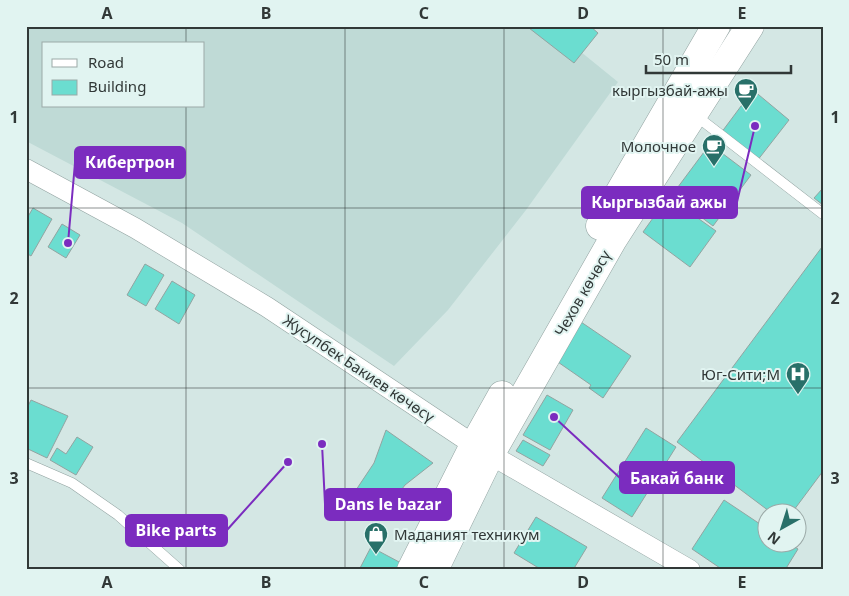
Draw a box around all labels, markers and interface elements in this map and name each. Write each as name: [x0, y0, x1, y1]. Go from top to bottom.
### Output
text: A: [101, 2, 113, 24]
text: B: [261, 2, 271, 24]
text: C: [419, 2, 429, 24]
text: D: [577, 2, 589, 24]
text: E: [738, 2, 747, 24]
legend: [42, 42, 205, 108]
scale bar: [646, 42, 792, 74]
text: 50 m: [654, 49, 689, 69]
text: Road: [88, 52, 124, 72]
text: Building: [88, 76, 146, 96]
cafe icon: кыргызбай-ажы: [733, 77, 759, 111]
place label: кыргызбай-ажы: [612, 80, 728, 100]
text: 1: [9, 106, 19, 128]
text: 1: [830, 106, 840, 128]
cafe icon: Молочное: [701, 133, 727, 167]
place label: Молочное: [621, 136, 696, 156]
callout: Кибертрон: [75, 147, 185, 178]
text: Кибертрон: [85, 151, 175, 173]
callout: Кыргызбай ажы: [582, 187, 737, 218]
text: Кыргызбай ажы: [591, 191, 727, 213]
street label: Чехов көчөсү: [549, 246, 615, 340]
text: 2: [9, 287, 19, 309]
text: 2: [830, 287, 840, 309]
street label: Жусупбек Бакиев көчөсү: [279, 310, 439, 426]
hospital icon: Юг-Сити;M: [785, 361, 811, 395]
place label: Юг-Сити;M: [701, 364, 780, 384]
callout: Бакай банк: [620, 462, 734, 493]
text: 3: [9, 467, 19, 489]
text: Бакай банк: [630, 467, 724, 489]
text: 3: [830, 467, 840, 489]
callout: Dans le bazar: [325, 489, 451, 520]
text: Dans le bazar: [335, 493, 441, 515]
north arrow: [756, 504, 806, 554]
callout: Bike parts: [126, 515, 227, 546]
text: Bike parts: [136, 519, 216, 541]
shop icon: Маданият техникум: [363, 521, 389, 555]
place label: Маданият техникум: [394, 524, 540, 544]
text: N: [763, 528, 784, 549]
text: A: [101, 571, 113, 593]
text: B: [261, 571, 271, 593]
text: C: [419, 571, 429, 593]
text: D: [577, 571, 589, 593]
text: E: [738, 571, 747, 593]

